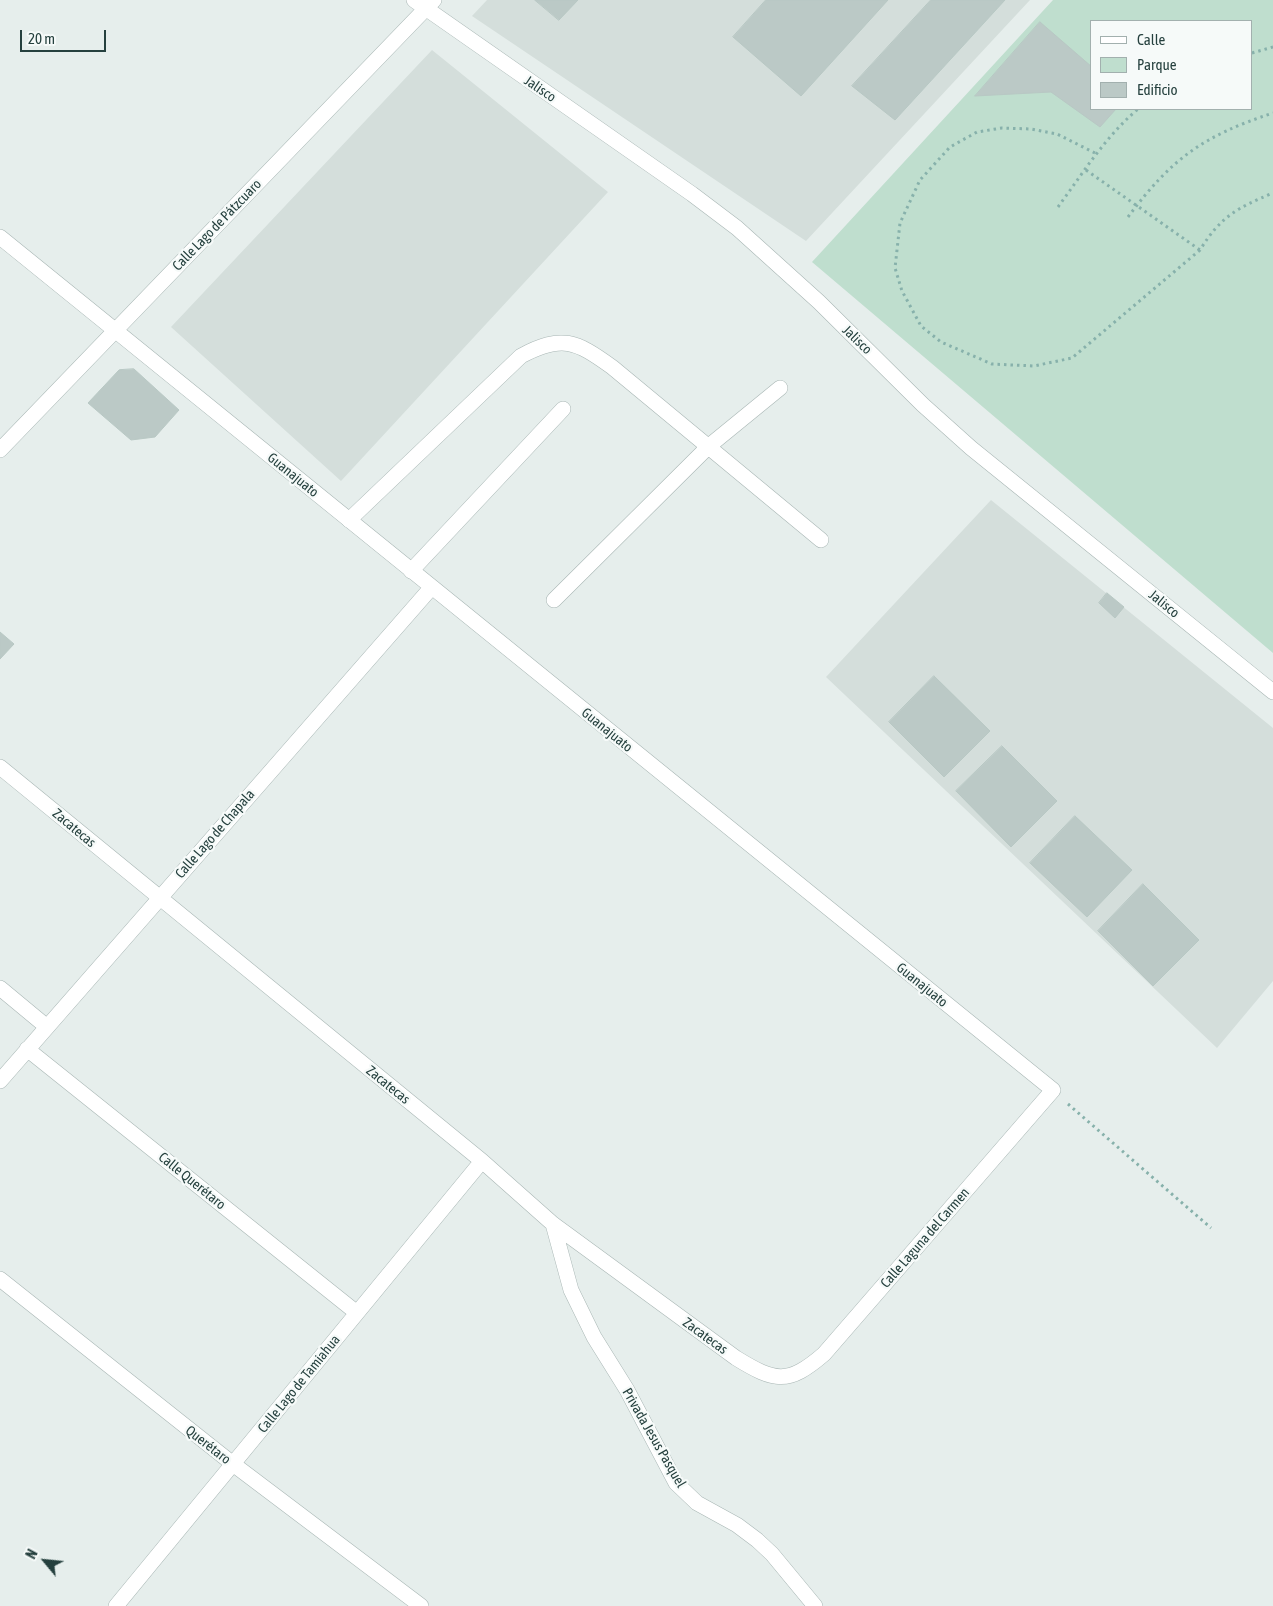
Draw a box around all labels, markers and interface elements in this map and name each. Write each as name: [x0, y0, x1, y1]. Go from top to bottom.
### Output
scale bar: [22, 20, 109, 52]
legend: [1090, 20, 1253, 110]
text: 20 m: [28, 30, 55, 47]
text: Calle: [1137, 31, 1165, 48]
text: Parque: [1137, 56, 1177, 73]
street label: Jalisco: [521, 72, 559, 106]
text: Edificio: [1137, 81, 1178, 98]
street label: Calle Lago de Pátzcuaro: [169, 176, 265, 274]
street label: Jalisco: [839, 322, 875, 358]
street label: Guanajuato: [264, 449, 322, 501]
street label: Jalisco: [1145, 587, 1183, 621]
street label: Guanajuato: [578, 704, 636, 756]
street label: Calle Lago de Chapala: [172, 786, 258, 882]
street label: Zacatecas: [49, 805, 99, 851]
street label: Guanajuato: [893, 959, 951, 1011]
street label: Zacatecas: [363, 1062, 413, 1108]
street label: Calle Querétaro: [155, 1149, 229, 1213]
street label: Calle Laguna del Carmen: [877, 1185, 973, 1291]
street label: Zacatecas: [679, 1314, 731, 1358]
street label: Calle Lago de Tamiahua: [254, 1332, 344, 1436]
street label: Privada Jesus Pasquel: [619, 1385, 689, 1491]
street label: Querétaro: [182, 1422, 234, 1468]
north arrow: [20, 1536, 70, 1586]
text: N: [23, 1547, 41, 1561]

